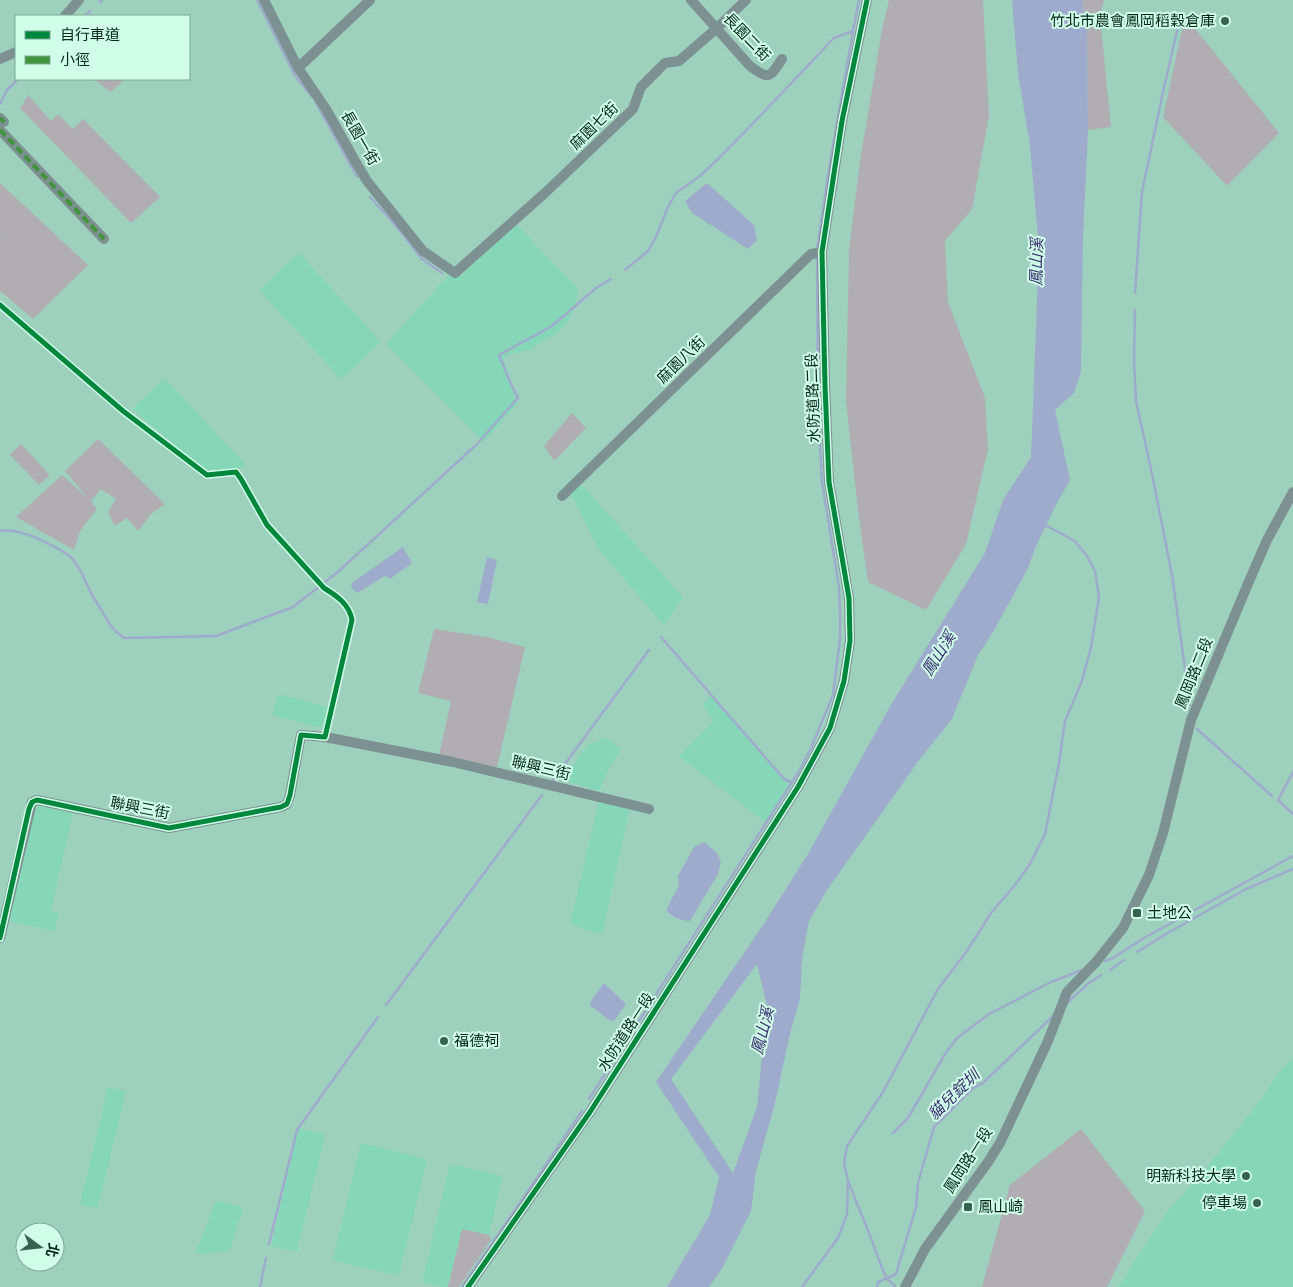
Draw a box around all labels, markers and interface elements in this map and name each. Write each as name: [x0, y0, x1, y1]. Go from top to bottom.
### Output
street label: 長園二街: [719, 8, 775, 66]
place label: 竹北市農會鳳岡稻穀倉庫: [1050, 11, 1215, 31]
legend: [15, 15, 190, 80]
marker: 竹北市農會鳳岡稻穀倉庫: [1219, 15, 1231, 27]
text: 自行車道: [60, 25, 120, 45]
text: 小徑: [60, 50, 90, 70]
street label: 麻園七街: [565, 98, 623, 154]
street label: 長園一街: [336, 107, 384, 169]
water label: 鳳山溪: [1026, 236, 1048, 286]
street label: 麻園八街: [652, 332, 710, 388]
street label: 水防道路二段: [801, 353, 825, 443]
water label: 鳳山溪: [917, 626, 962, 680]
street label: 鳳岡路二段: [1171, 634, 1217, 712]
street label: 聯興三街: [510, 752, 572, 784]
street label: 聯興三街: [109, 792, 171, 824]
place label: 土地公: [1147, 903, 1192, 923]
marker: 土地公: [1131, 907, 1143, 919]
street label: 水防道路一段: [593, 989, 659, 1075]
water label: 鳳山溪: [747, 1003, 780, 1057]
place label: 福德祠: [454, 1031, 499, 1051]
marker: 福德祠: [438, 1035, 450, 1047]
water label: 貓兒錠圳: [923, 1063, 986, 1125]
street label: 鳳岡路一段: [939, 1123, 997, 1197]
place label: 明新科技大學: [1146, 1166, 1236, 1186]
marker: 明新科技大學: [1240, 1170, 1252, 1182]
place label: 停車場: [1202, 1193, 1247, 1213]
place label: 鳳山崎: [978, 1197, 1023, 1217]
marker: 停車場: [1251, 1197, 1263, 1209]
marker: 鳳山崎: [962, 1201, 974, 1213]
north arrow: [15, 1222, 65, 1272]
text: 北: [41, 1241, 63, 1259]

